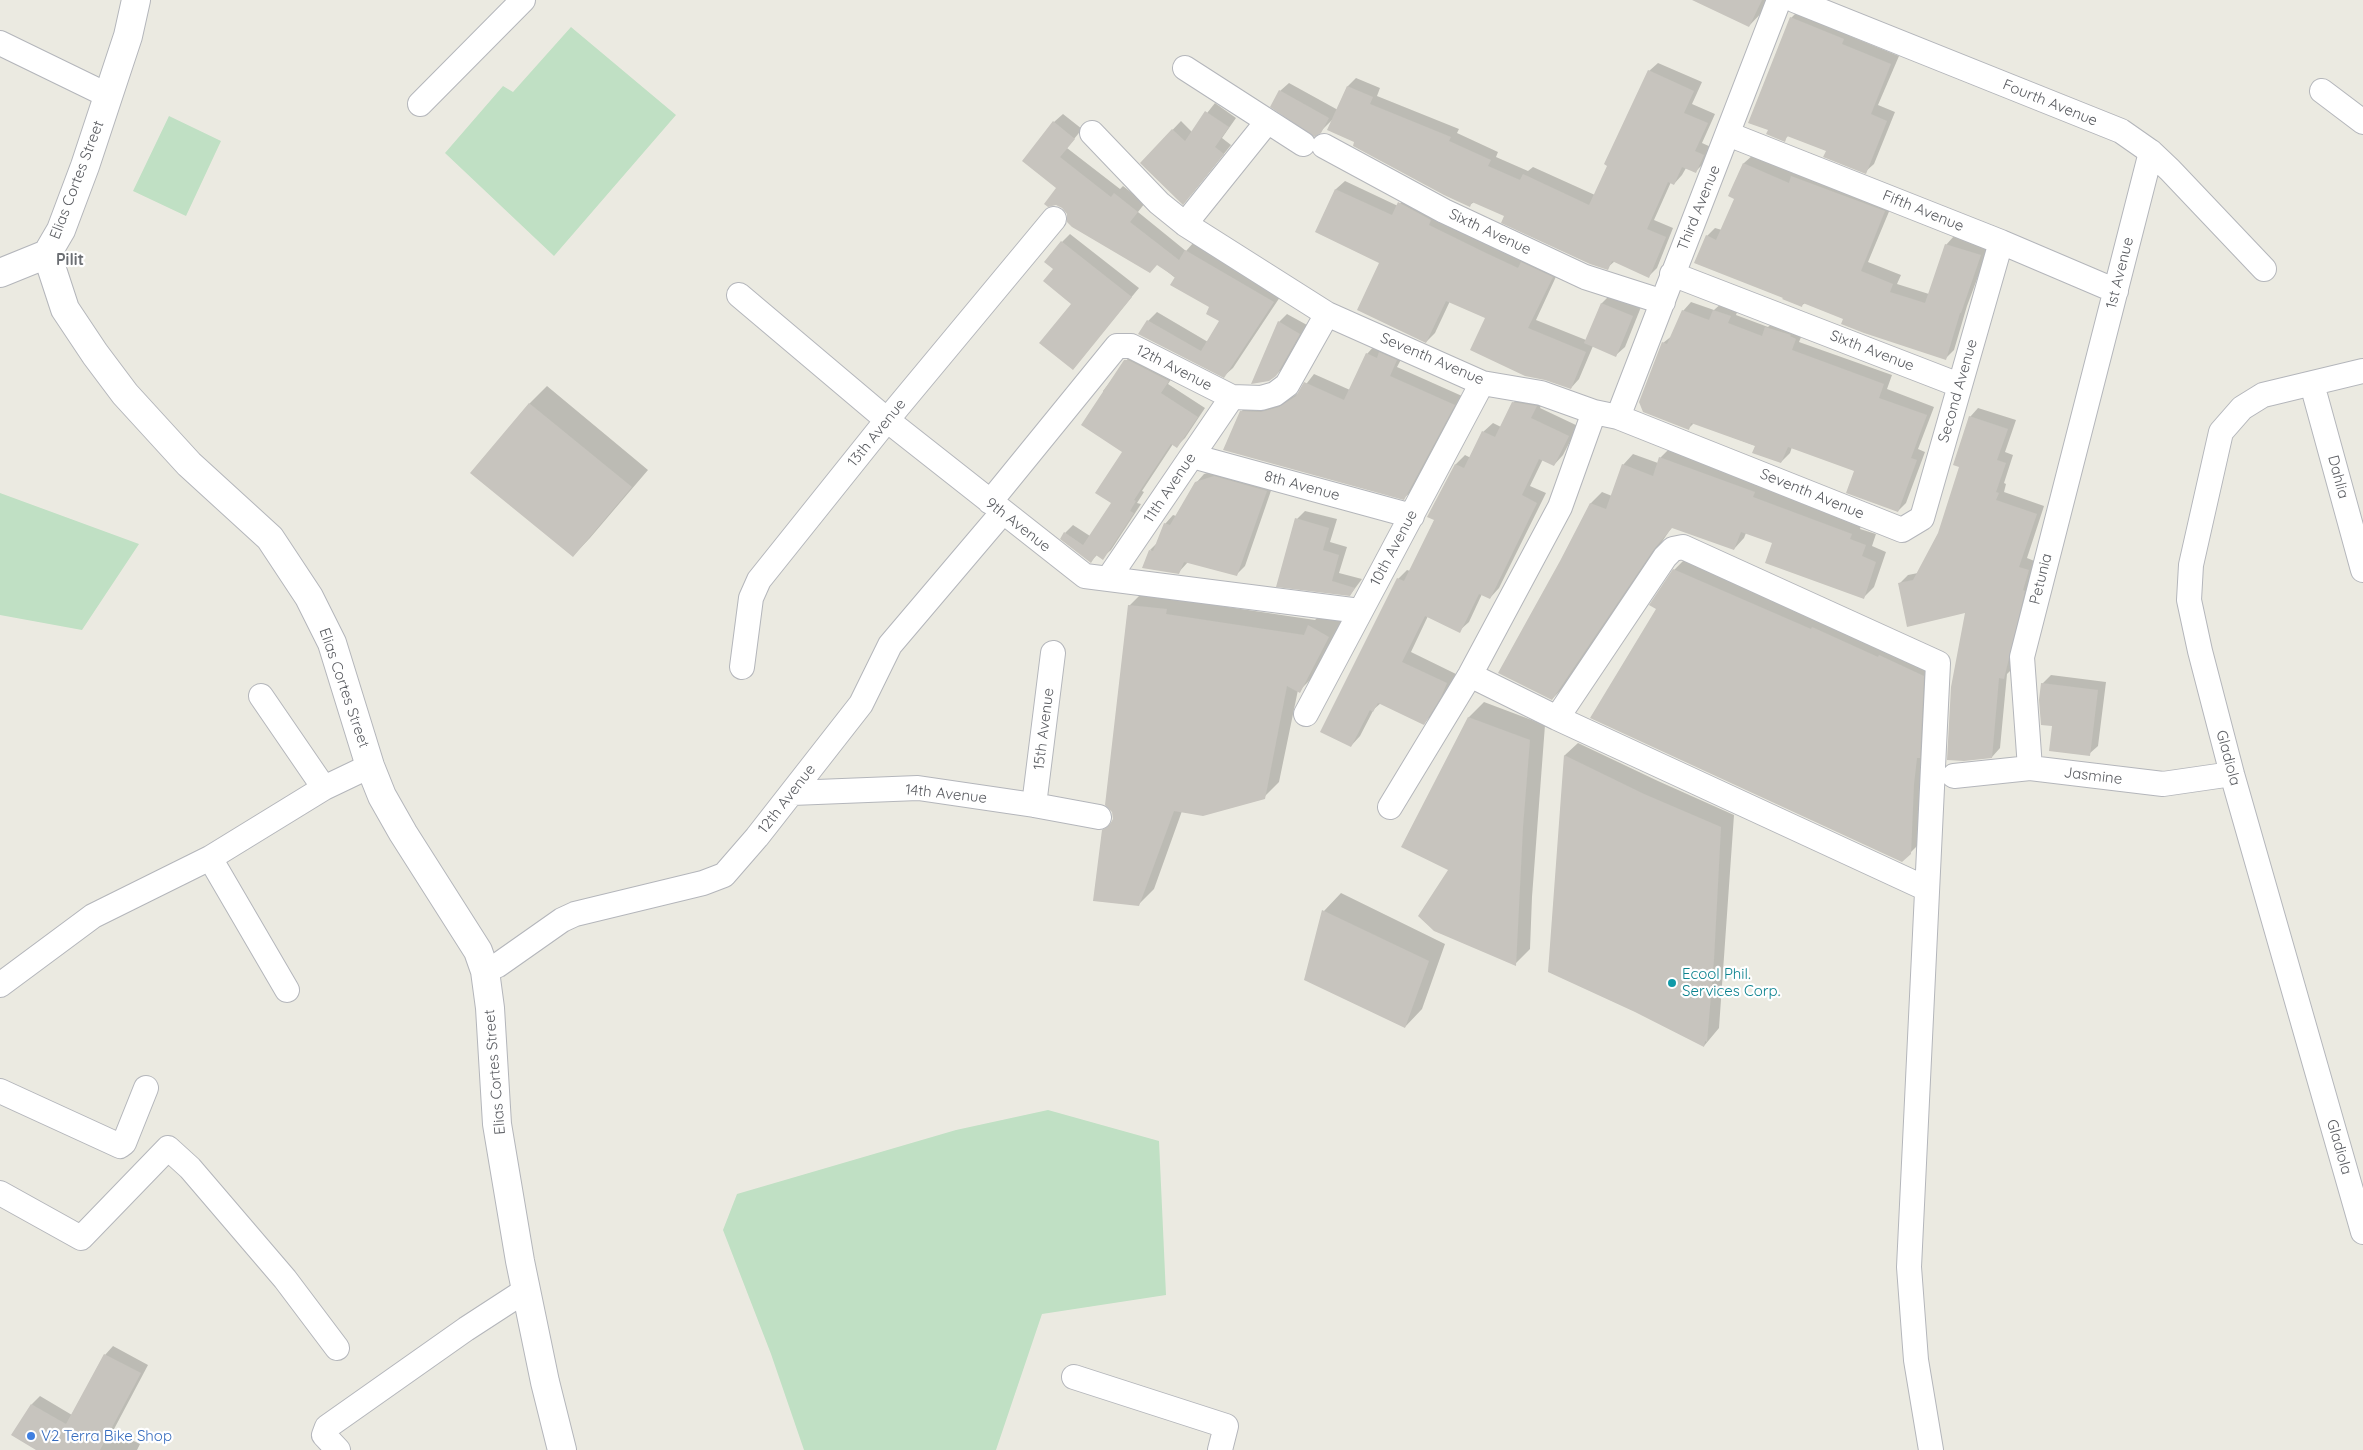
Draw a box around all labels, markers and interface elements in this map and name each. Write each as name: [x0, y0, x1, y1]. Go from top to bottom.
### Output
street label: Fourth Avenue: [2000, 76, 2100, 130]
street label: Elias Cortes Street: [46, 118, 108, 242]
street label: Third Avenue: [1674, 163, 1724, 253]
street label: Fifth Avenue: [1880, 187, 1966, 235]
street label: Sixth Avenue: [1446, 205, 1534, 259]
street label: 1st Avenue: [2102, 235, 2138, 311]
district label: Pilit: [56, 250, 84, 270]
street label: Sixth Avenue: [1827, 327, 1917, 375]
street label: Seventh Avenue: [1377, 329, 1487, 389]
street label: Second Avenue: [1935, 337, 1981, 445]
street label: 12th Avenue: [1133, 341, 1215, 395]
street label: 13th Avenue: [844, 395, 910, 471]
street label: 11th Avenue: [1140, 450, 1200, 526]
street label: Dahlia: [2324, 453, 2352, 501]
street label: Seventh Avenue: [1757, 465, 1867, 523]
street label: 8th Avenue: [1262, 467, 1342, 505]
street label: 9th Avenue: [982, 494, 1054, 556]
street label: 10th Avenue: [1366, 507, 1422, 589]
street label: Petunia: [2026, 552, 2056, 606]
street label: Elias Cortes Street: [315, 626, 373, 750]
street label: 15th Avenue: [1030, 687, 1058, 771]
street label: Gladiola: [2212, 728, 2244, 788]
street label: 12th Avenue: [754, 761, 820, 837]
street label: Jasmine: [2063, 763, 2123, 789]
street label: 14th Avenue: [904, 781, 988, 807]
place label: Ecool Phil. Services Corp.: [1682, 965, 1780, 1000]
marker: Ecool Phil. Services Corp.: [1666, 977, 1678, 989]
street label: Elias Cortes Street: [481, 1009, 509, 1135]
street label: Gladiola: [2323, 1117, 2355, 1177]
place label: V2 Terra Bike Shop: [41, 1427, 172, 1445]
marker: V2 Terra Bike Shop: [25, 1430, 37, 1442]

